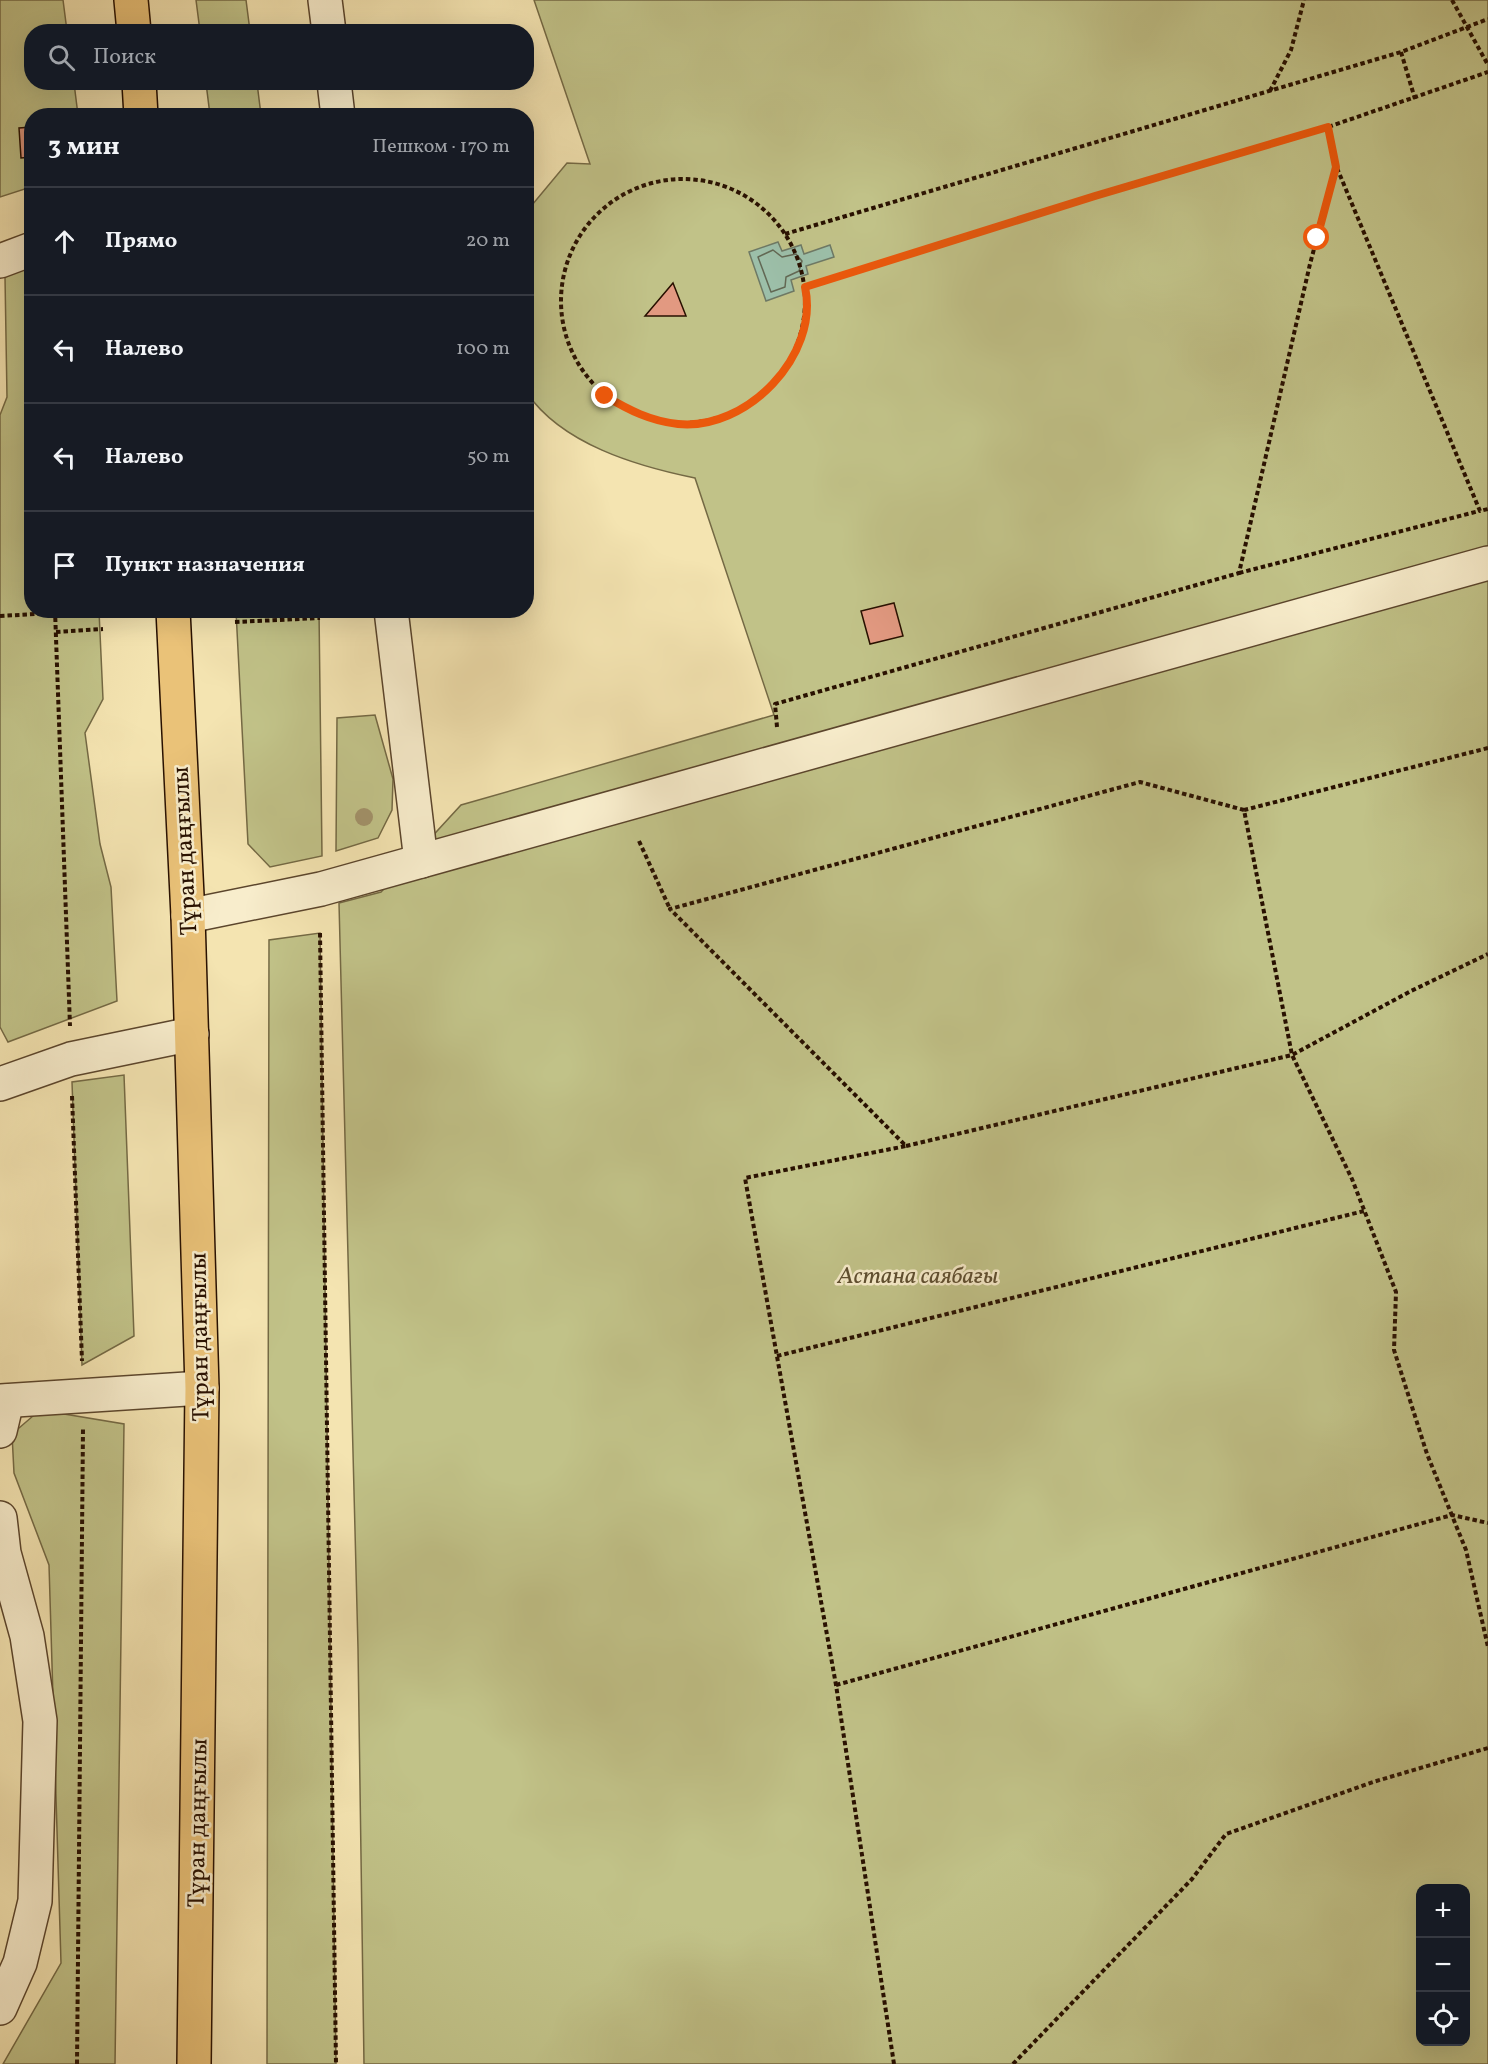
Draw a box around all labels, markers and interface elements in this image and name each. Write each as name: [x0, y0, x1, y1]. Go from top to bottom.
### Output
search box: [24, 24, 534, 90]
icon: search: [45, 41, 78, 74]
text: Поиск: [93, 42, 156, 73]
text: 3 мин: [48, 129, 120, 165]
text: Пешком · 170 m: [372, 133, 510, 161]
route start: [1303, 224, 1329, 250]
icon: ahead: [48, 225, 81, 258]
text: Прямо: [105, 226, 177, 257]
text: 20 m: [466, 227, 510, 255]
icon: left: [48, 333, 81, 366]
text: Налево: [105, 334, 184, 365]
text: 100 m: [456, 335, 510, 363]
route end: [591, 382, 617, 408]
icon: left: [48, 441, 81, 474]
text: Налево: [105, 442, 184, 473]
text: 50 m: [467, 443, 510, 471]
icon: arrive: [48, 549, 81, 582]
text: Пункт назначения: [105, 550, 305, 581]
street label: Тұран даңғылы: [165, 765, 207, 936]
street label: Тұран даңғылы: [183, 1252, 219, 1422]
park label: Астана саябағы: [837, 1260, 998, 1294]
street label: Тұран даңғылы: [181, 1738, 217, 1908]
map controls: [1416, 1884, 1470, 2046]
button: +: [1416, 1884, 1470, 1938]
button: −: [1416, 1938, 1470, 1992]
button: locate: [1416, 1992, 1470, 2046]

